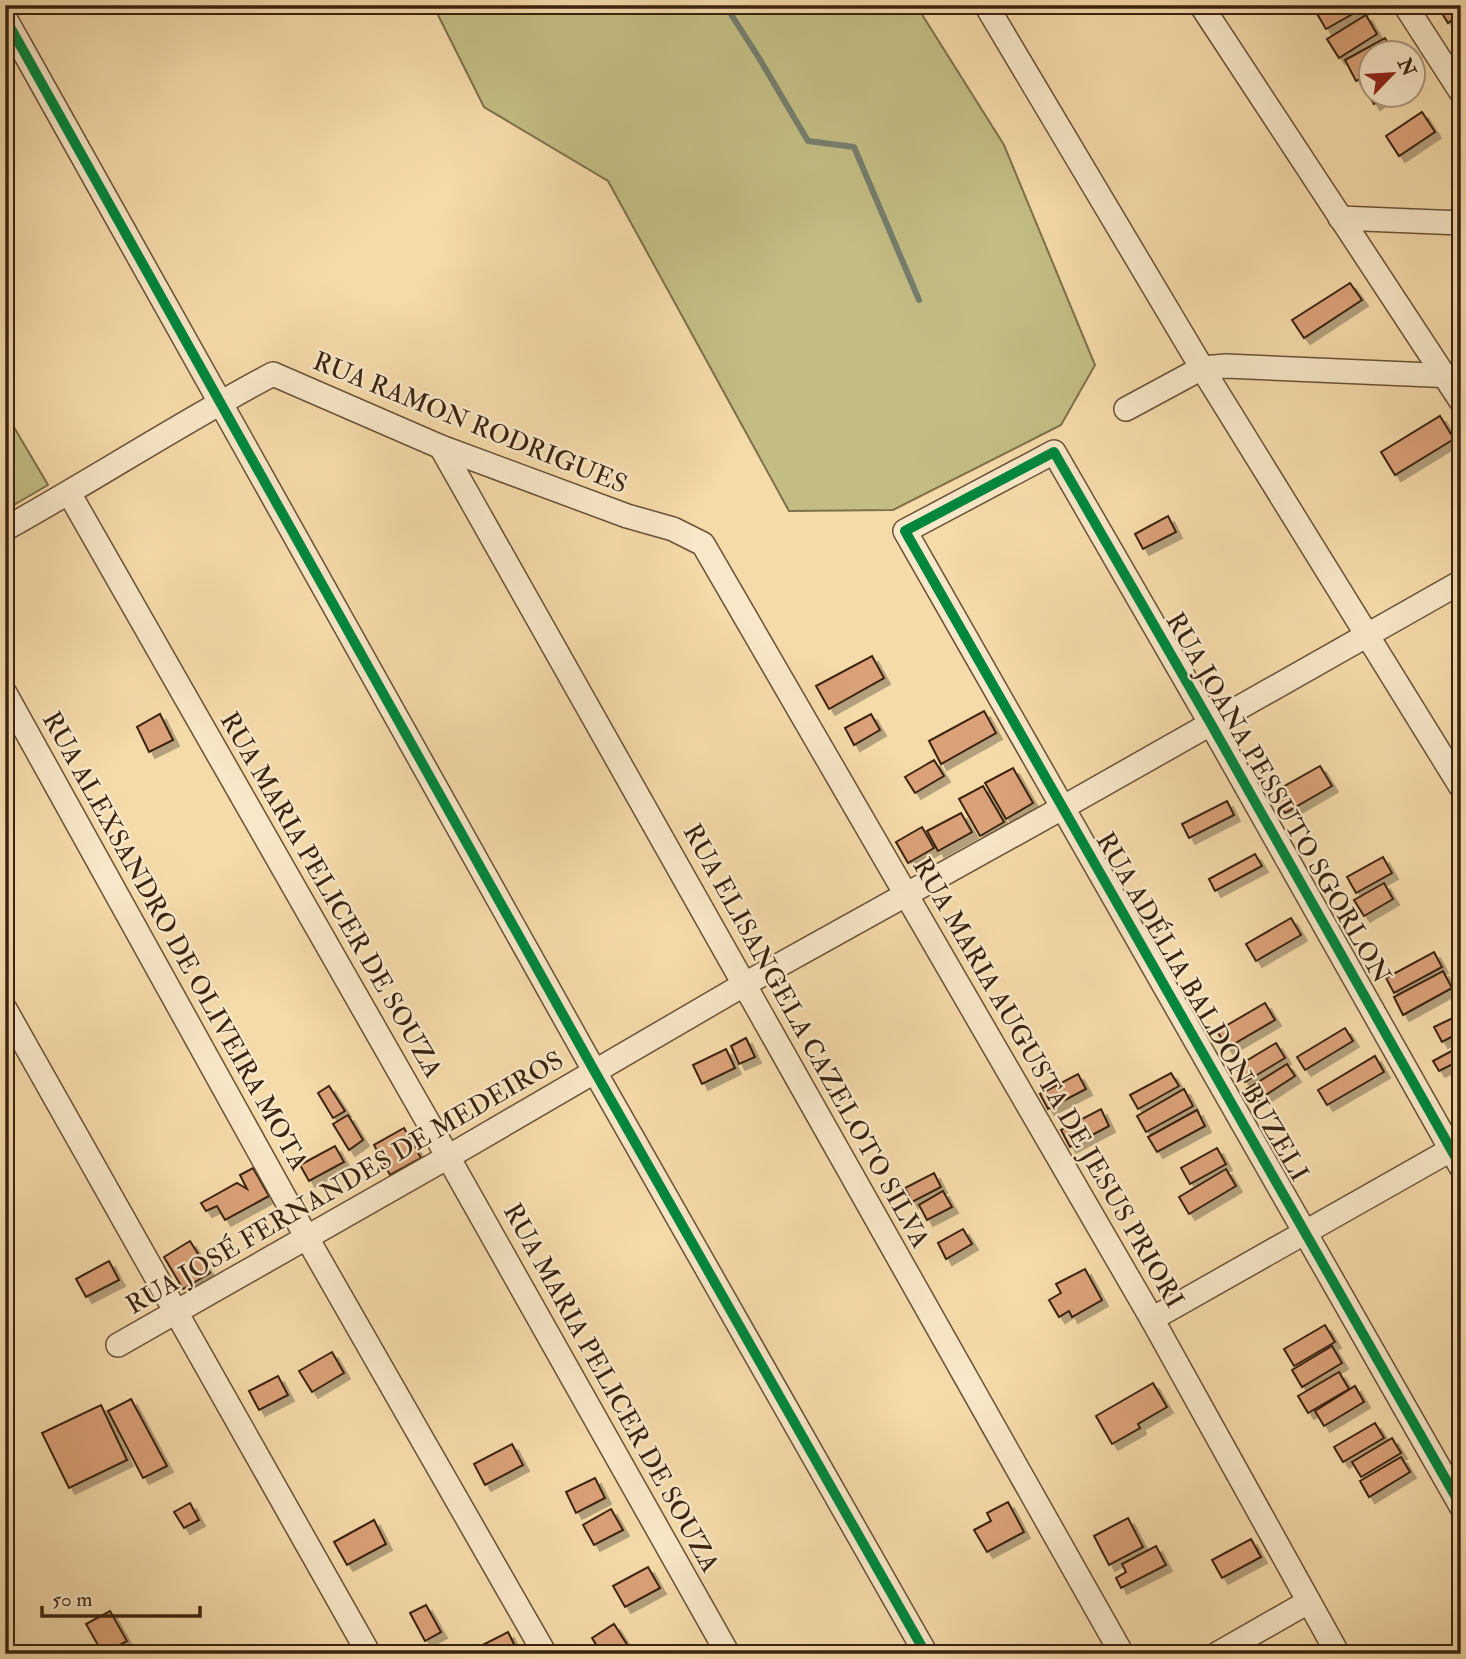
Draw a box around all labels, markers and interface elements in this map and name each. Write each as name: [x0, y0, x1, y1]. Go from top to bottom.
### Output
north arrow: [1358, 38, 1428, 108]
text: N: [1392, 54, 1421, 81]
street label: RUA RAMON RODRIGUES: [308, 345, 632, 501]
street label: RUA JOANA PESSUTO SGORLON: [1158, 607, 1398, 990]
street label: RUA ALEXSANDRO DE OLIVEIRA MOTA: [35, 706, 315, 1176]
street label: RUA MARIA PELICER DE SOUZA: [213, 706, 449, 1084]
street label: RUA ELISANGELA CAZELOTO SILVA: [676, 818, 937, 1254]
street label: RUA ADÉLIA BALDON BUZELI: [1089, 826, 1317, 1187]
street label: RUA MARIA AUGUSTA DE JESUS PRIORI: [906, 852, 1190, 1314]
street label: RUA JOSÉ FERNANDES DE MEDEIROS: [120, 1042, 569, 1322]
street label: RUA MARIA PELICER DE SOUZA: [496, 1198, 726, 1579]
scale bar: [42, 1575, 200, 1619]
text: 50 m: [52, 1586, 93, 1613]

